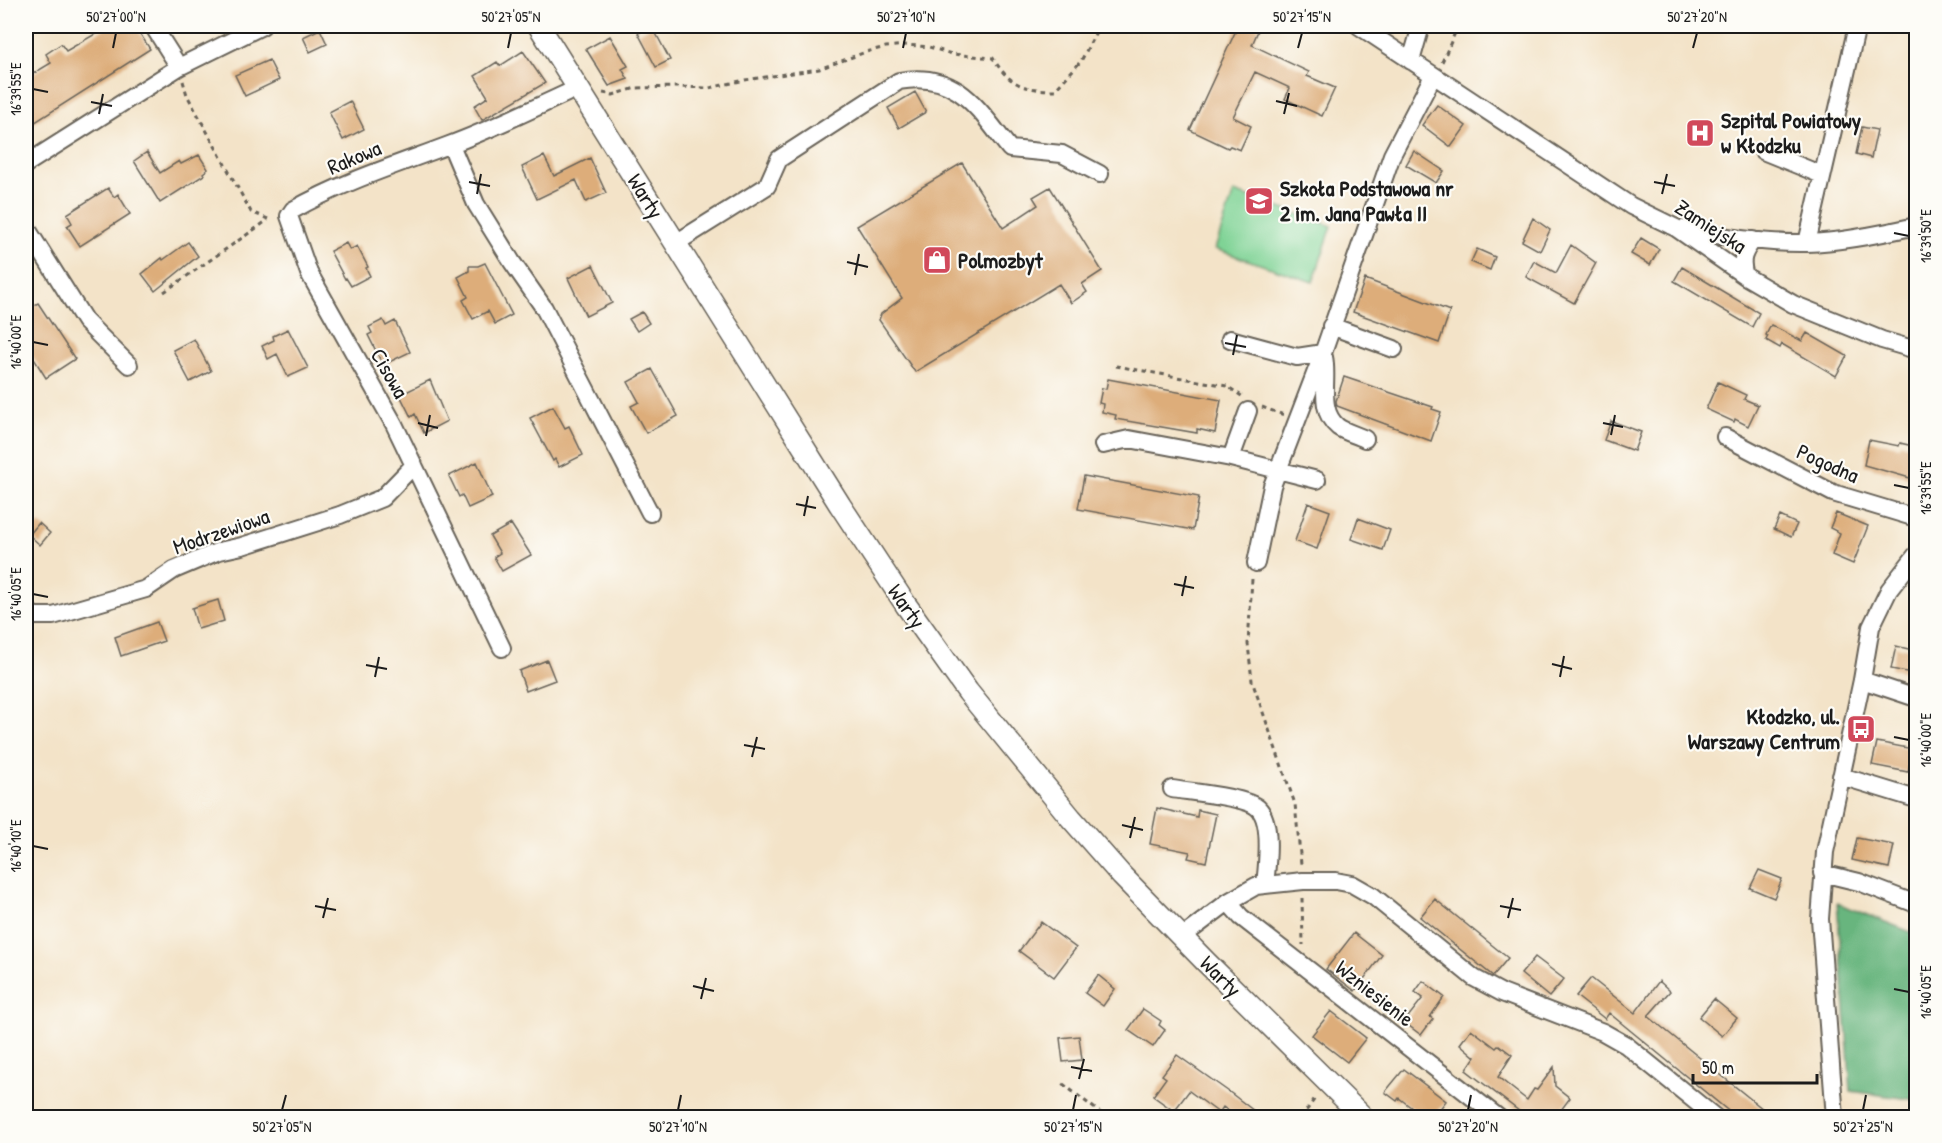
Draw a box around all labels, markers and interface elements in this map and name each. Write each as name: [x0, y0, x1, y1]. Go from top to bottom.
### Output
text: 50°27'00"N: [86, 6, 146, 27]
text: 50°27'05"N: [481, 6, 541, 27]
text: 50°27'10"N: [877, 6, 935, 27]
text: 50°27'15"N: [1273, 6, 1331, 27]
text: 50°27'20"N: [1667, 6, 1727, 27]
text: 16°39'55"E: [5, 62, 26, 116]
place label: Szpital Powiatowy w Kłodzku: [1721, 105, 1862, 160]
hospital icon: Szpital Powiatowy w Kłodzku: [1684, 117, 1716, 149]
street label: Rakowa: [323, 132, 386, 182]
street label: Warty: [621, 168, 671, 224]
place label: Szkoła Podstawowa nr 2 im. Jana Pawła II: [1280, 173, 1454, 228]
school or university icon: Szkoła Podstawowa nr 2 im. Jana Pawła II: [1243, 185, 1275, 217]
street label: Zamiejska: [1669, 192, 1753, 261]
text: 16°39'50"E: [1915, 209, 1936, 263]
shop icon: Polmozbyt: [921, 244, 953, 276]
place label: Polmozbyt: [958, 245, 1044, 276]
text: 16°40'00"E: [5, 314, 26, 369]
street label: Cisowa: [364, 342, 416, 404]
street label: Pogodna: [1792, 436, 1864, 490]
text: 16°39'55"E: [1915, 461, 1936, 515]
street label: Modrzewiowa: [169, 500, 273, 561]
text: 16°40'05"E: [5, 567, 26, 621]
street label: Warty: [881, 578, 933, 634]
place label: Kłodzko, ul. Warszawy Centrum: [1688, 701, 1840, 757]
text: 16°40'00"E: [1915, 712, 1936, 767]
bus stop icon: Kłodzko, ul. Warszawy Centrum: [1845, 713, 1877, 745]
text: 16°40'10"E: [5, 819, 26, 873]
street label: Warty: [1194, 949, 1248, 1003]
street label: Wzniesienie: [1329, 953, 1421, 1033]
text: 16°40'05"E: [1915, 965, 1936, 1019]
scale bar: [1693, 1047, 1818, 1085]
text: 50 m: [1702, 1055, 1734, 1080]
text: 50°27'05"N: [252, 1116, 312, 1137]
text: 50°27'10"N: [649, 1116, 707, 1137]
text: 50°27'15"N: [1044, 1116, 1102, 1137]
text: 50°27'20"N: [1438, 1116, 1498, 1137]
text: 50°27'25"N: [1833, 1116, 1893, 1137]

